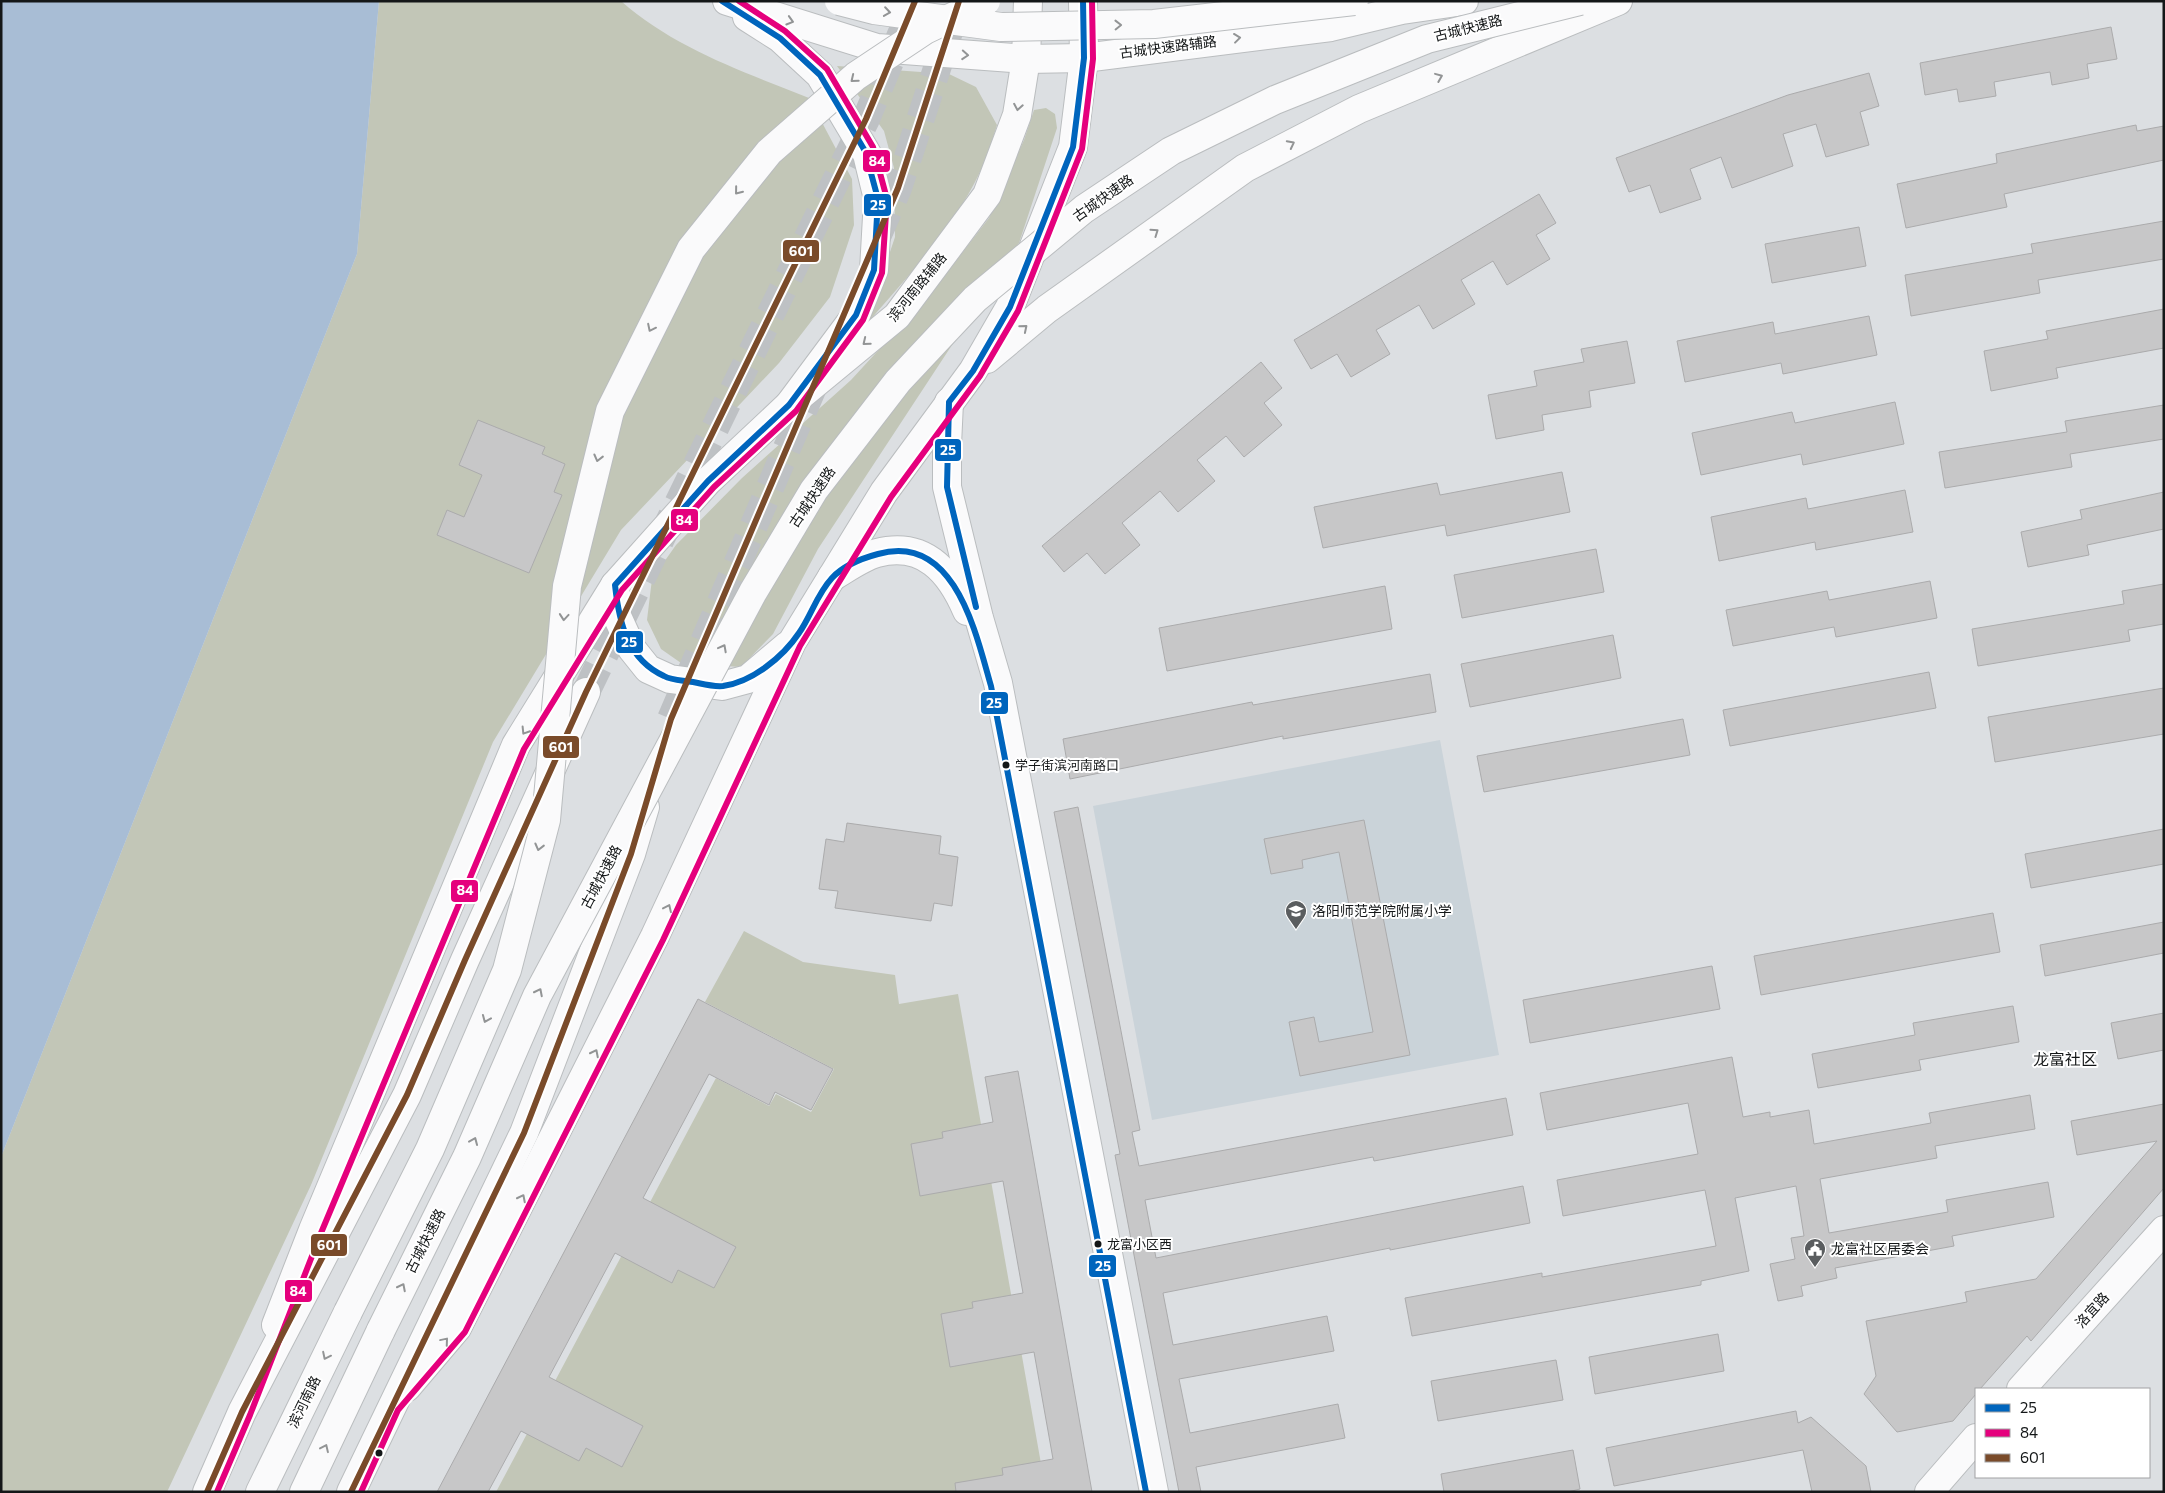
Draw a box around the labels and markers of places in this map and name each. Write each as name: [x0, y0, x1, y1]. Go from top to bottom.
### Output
place label: 学子街滨河南路口: [1015, 757, 1119, 773]
marker: 学子街滨河南路口: [1001, 760, 1011, 770]
school or university icon: 洛阳师范学院附属小学: [1284, 899, 1308, 930]
place label: 洛阳师范学院附属小学: [1312, 902, 1452, 919]
place label: 龙富小区西: [1107, 1236, 1172, 1252]
public building icon: 龙富社区居委会: [1803, 1237, 1827, 1268]
marker: 龙富小区西: [1093, 1239, 1103, 1249]
place label: 龙富社区居委会: [1831, 1240, 1929, 1257]
unlabelled marker: [374, 1448, 384, 1458]

